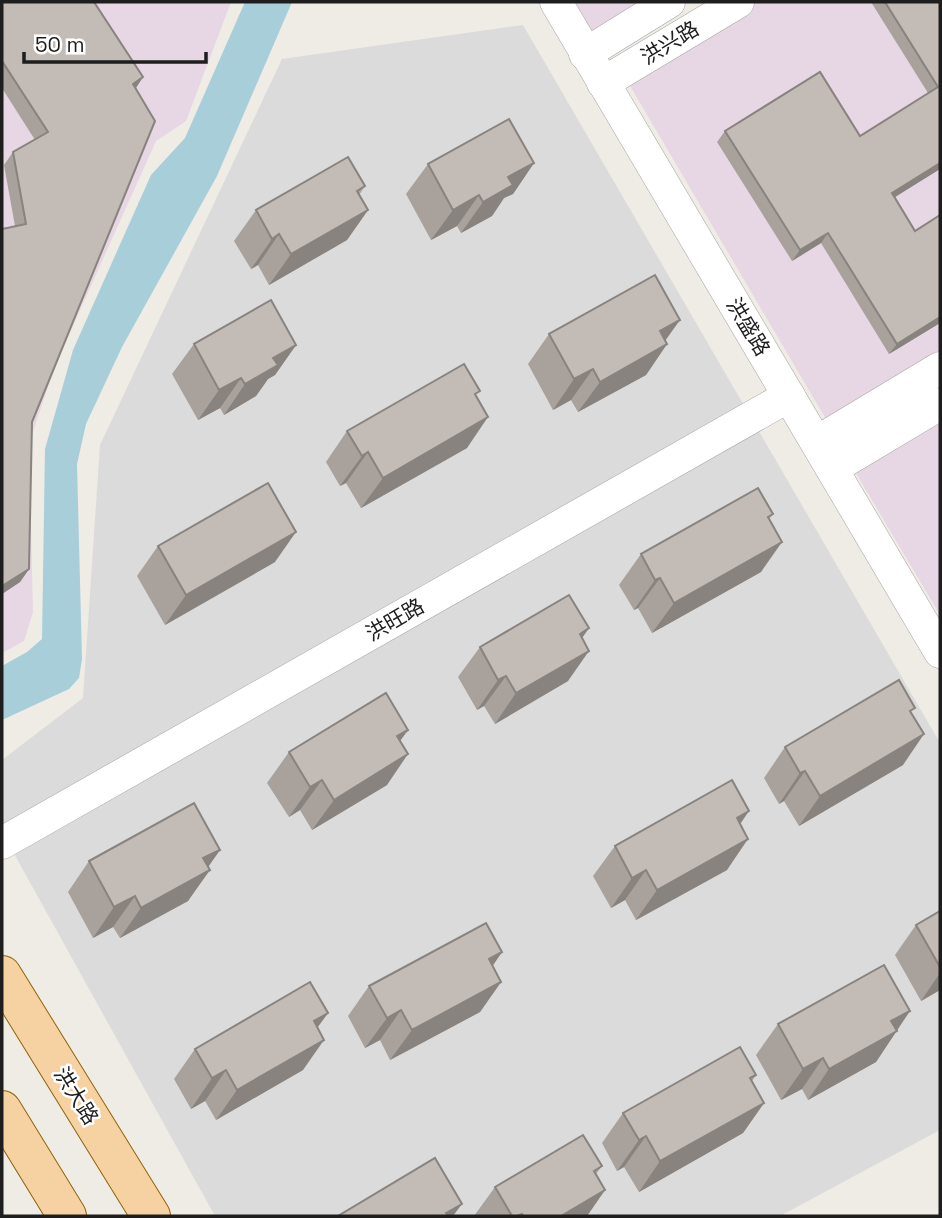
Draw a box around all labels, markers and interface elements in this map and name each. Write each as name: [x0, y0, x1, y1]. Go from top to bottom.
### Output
street label: 洪兴路: [636, 15, 704, 70]
scale bar: [24, 21, 206, 65]
text: 50 m: [35, 31, 85, 58]
street label: 洪盛路: [721, 293, 776, 361]
street label: 洪旺路: [361, 592, 429, 647]
street label: 洪大路: [48, 1062, 105, 1130]

